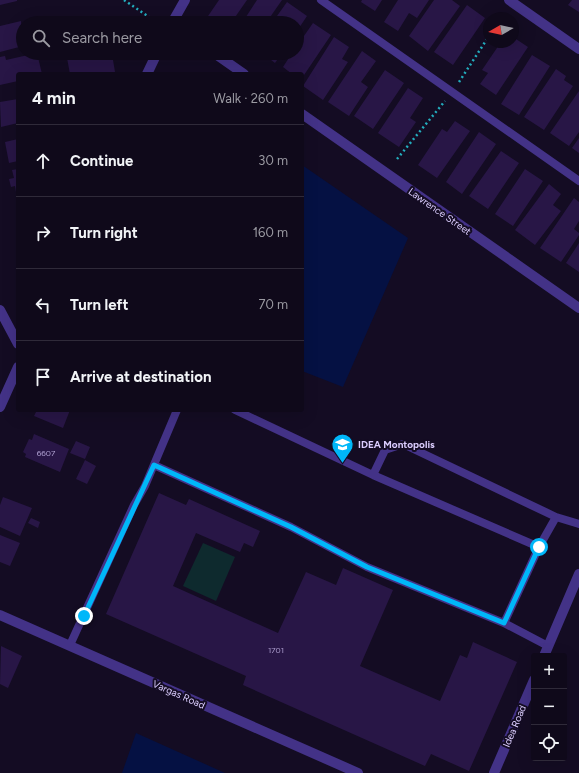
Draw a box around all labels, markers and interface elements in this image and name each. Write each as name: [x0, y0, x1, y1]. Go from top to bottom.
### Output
north arrow: [483, 12, 519, 48]
search box: [16, 16, 304, 60]
icon: search: [30, 27, 52, 49]
text: Search here: [62, 29, 142, 47]
text: 4 min: [32, 88, 76, 108]
text: Walk · 260 m: [213, 91, 288, 106]
icon: ahead: [32, 150, 54, 172]
text: Continue: [70, 152, 133, 170]
text: 30 m: [258, 153, 288, 168]
street label: Lawrence Street: [406, 185, 474, 238]
icon: right: [32, 222, 54, 244]
text: Turn right: [70, 224, 138, 242]
text: 160 m: [253, 225, 288, 240]
icon: left: [32, 294, 54, 316]
text: Turn left: [70, 296, 128, 314]
text: 70 m: [258, 297, 288, 312]
icon: arrive: [32, 366, 54, 388]
text: Arrive at destination: [70, 368, 211, 386]
school or university icon: IDEA Montopolis: [330, 431, 356, 464]
place label: IDEA Montopolis: [358, 438, 435, 451]
house number: 6607: [37, 448, 56, 458]
route start: [530, 538, 548, 556]
route end: [75, 607, 93, 625]
house number: 1701: [268, 645, 284, 655]
map controls: [531, 653, 567, 761]
button: +: [531, 653, 567, 689]
street label: Vargas Road: [151, 677, 207, 712]
button: −: [531, 689, 567, 725]
street label: Idea Road: [500, 703, 529, 749]
button: locate: [531, 725, 567, 761]

